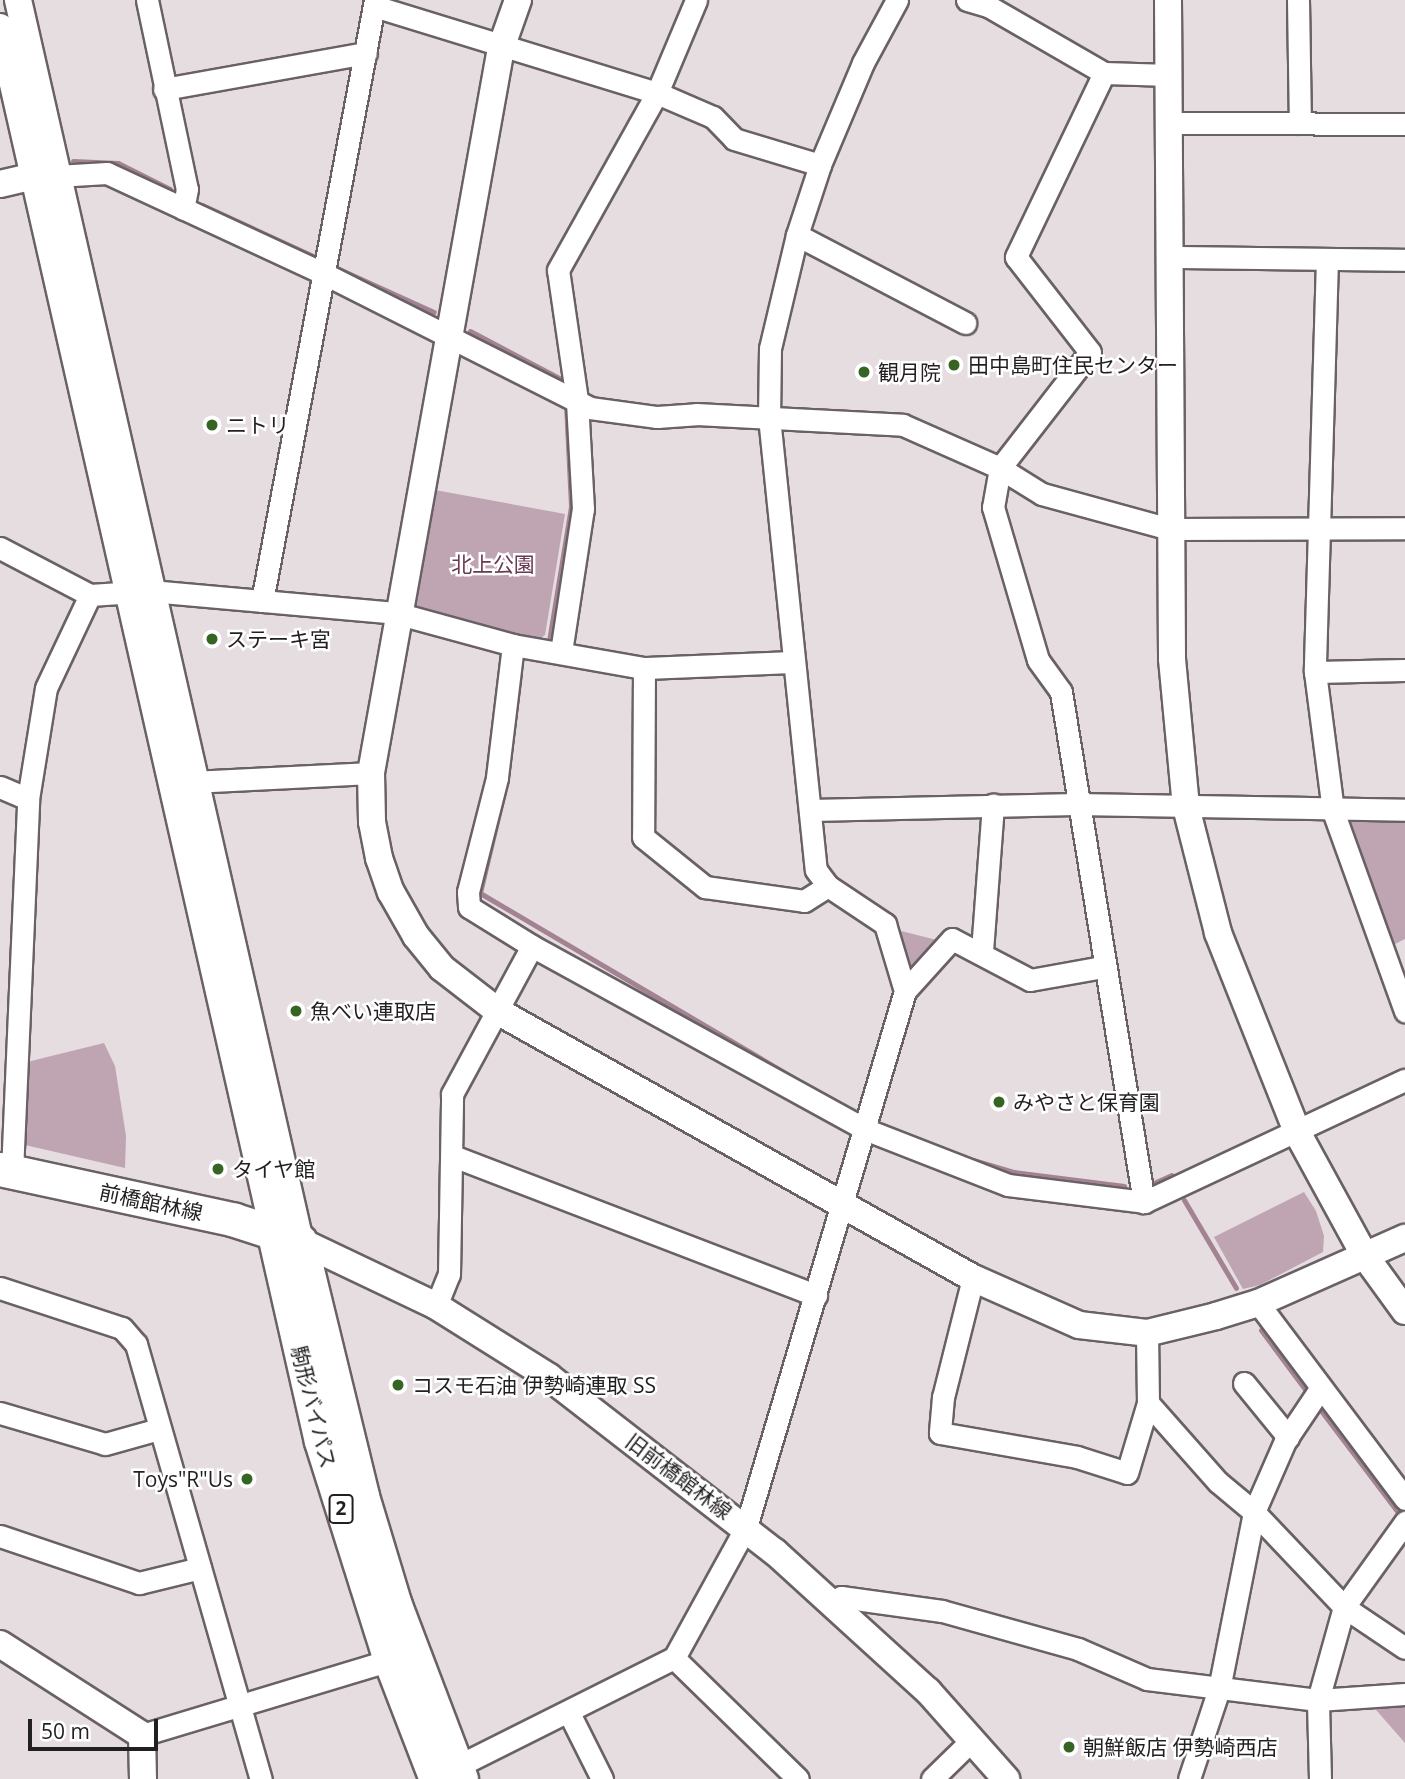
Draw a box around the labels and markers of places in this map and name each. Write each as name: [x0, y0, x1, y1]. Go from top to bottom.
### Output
place label: 田中島町住民センター: [968, 352, 1178, 378]
marker: 田中島町住民センター: [946, 357, 962, 373]
place label: 観月院: [878, 359, 941, 385]
marker: 観月院: [856, 364, 872, 380]
place label: ニトリ: [226, 412, 289, 438]
marker: ニトリ: [204, 417, 220, 433]
place label: ステーキ宮: [226, 626, 331, 652]
marker: ステーキ宮: [204, 631, 220, 647]
place label: 魚べい連取店: [310, 998, 436, 1024]
marker: 魚べい連取店: [288, 1003, 304, 1019]
place label: みやさと保育園: [1013, 1089, 1160, 1115]
marker: みやさと保育園: [991, 1094, 1007, 1110]
place label: タイヤ館: [232, 1156, 316, 1182]
marker: タイヤ館: [210, 1161, 226, 1177]
place label: コスモ石油 伊勢崎連取 SS: [412, 1372, 656, 1398]
marker: コスモ石油 伊勢崎連取 SS: [390, 1377, 406, 1393]
place label: Toys"R"Us: [133, 1466, 233, 1492]
marker: Toys"R"Us: [239, 1471, 255, 1487]
place label: 朝鮮飯店 伊勢崎西店: [1083, 1734, 1277, 1760]
marker: 朝鮮飯店 伊勢崎西店: [1061, 1739, 1077, 1755]

